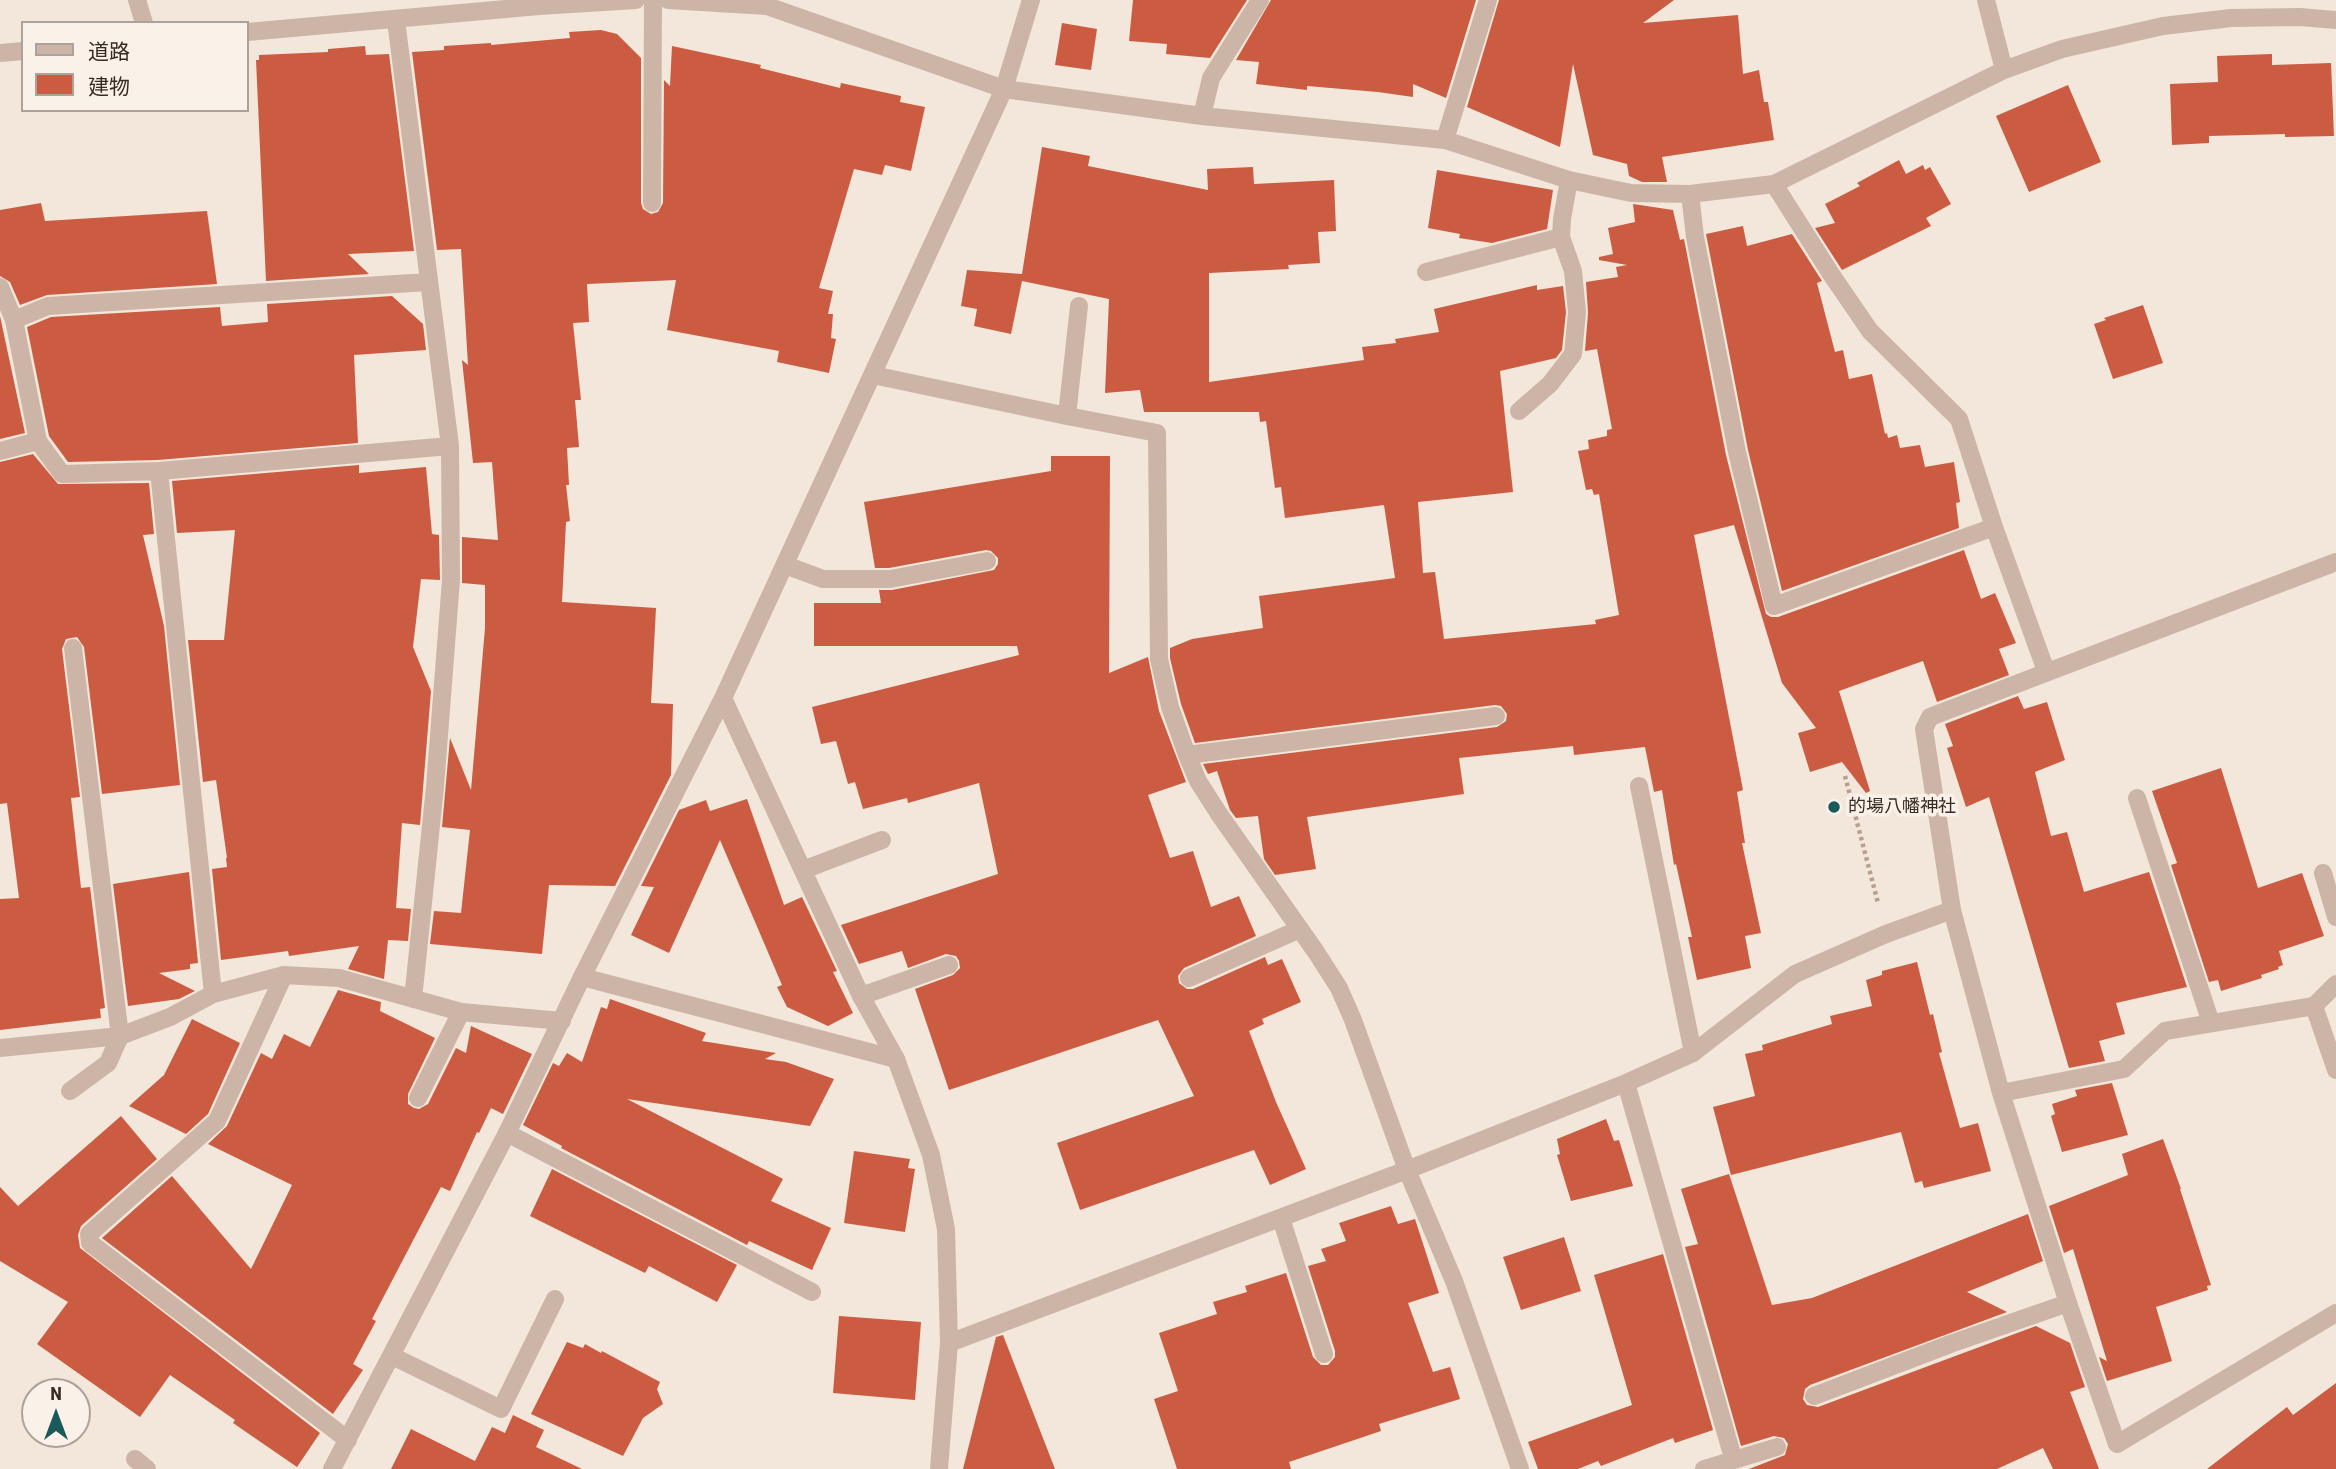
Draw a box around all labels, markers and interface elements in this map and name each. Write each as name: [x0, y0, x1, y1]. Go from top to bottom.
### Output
legend: [21, 21, 248, 112]
text: 道路: [88, 40, 130, 64]
text: 建物: [88, 75, 130, 99]
place label: 的場八幡神社: [1848, 796, 1956, 818]
marker: 的場八幡神社: [1826, 799, 1842, 815]
north arrow: [21, 1378, 91, 1448]
text: N: [50, 1382, 62, 1405]

